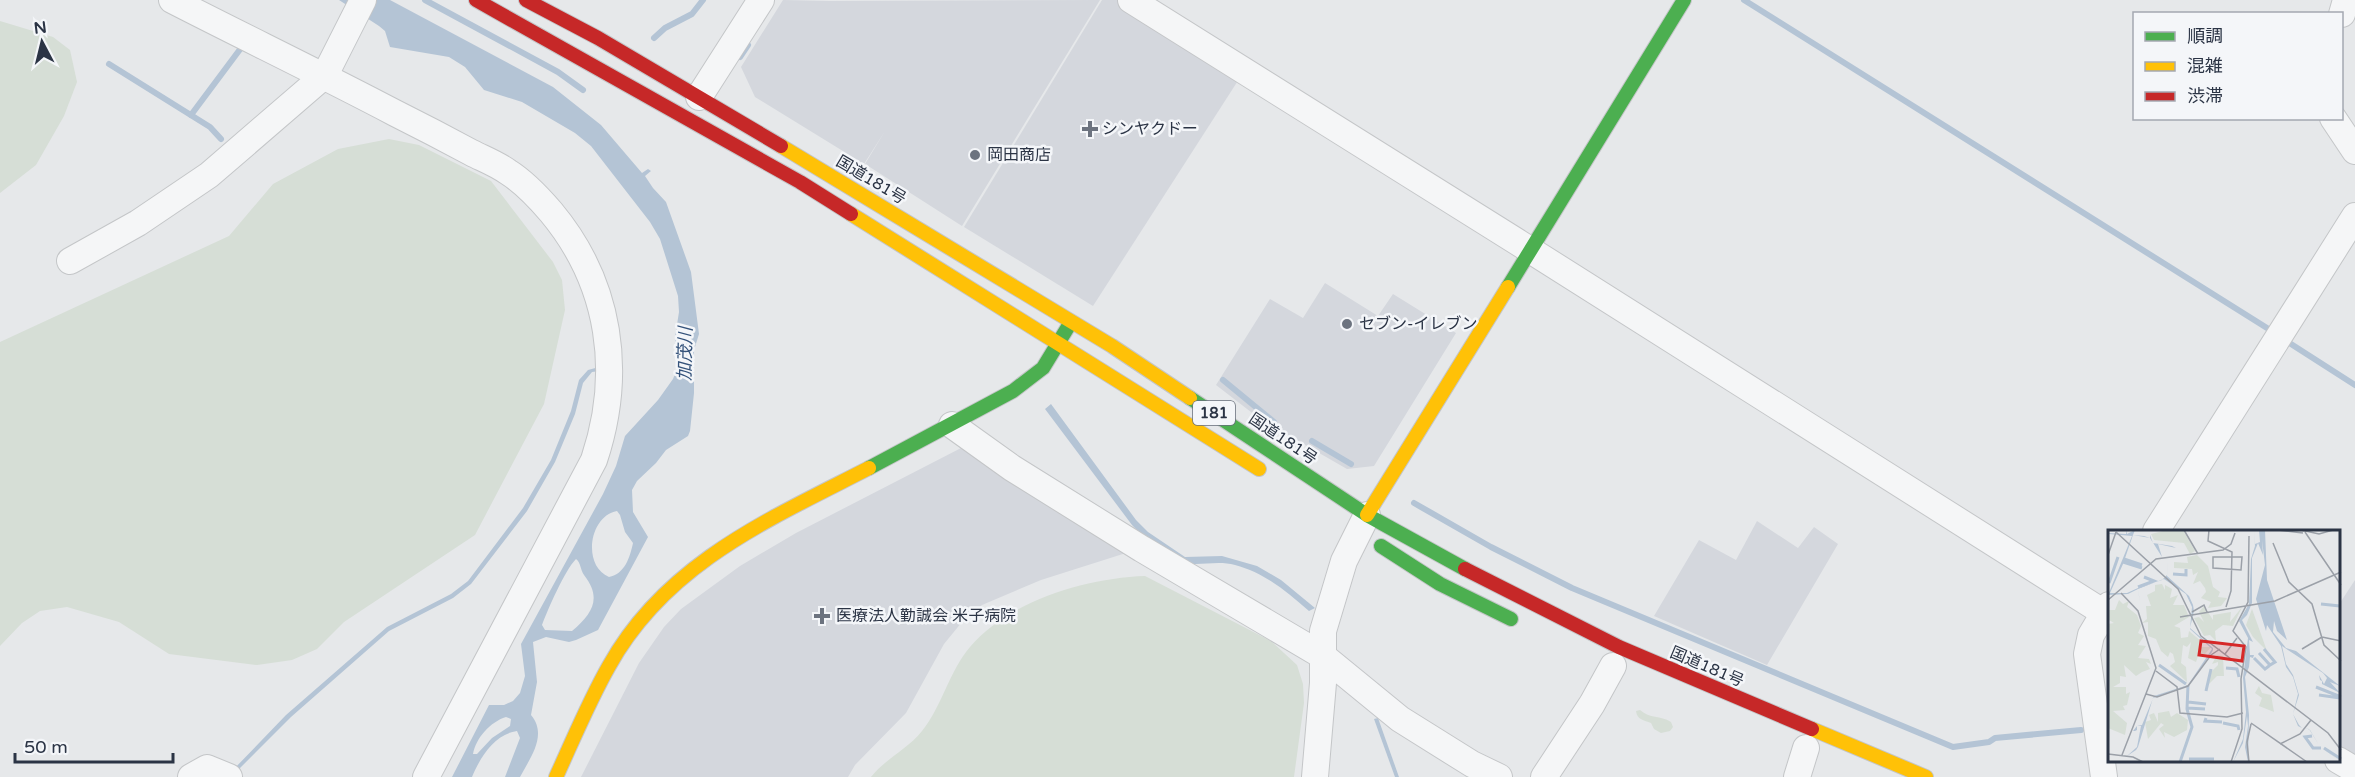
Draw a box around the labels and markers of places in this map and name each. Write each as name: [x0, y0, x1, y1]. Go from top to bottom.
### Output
place label: シンヤクドー: [1102, 119, 1198, 139]
marker: シンヤクドー: [1083, 122, 1097, 136]
place label: 岡田商店: [987, 145, 1051, 165]
marker: 岡田商店: [968, 148, 982, 162]
place label: セブン-イレブン: [1359, 314, 1478, 334]
marker: セブン-イレブン: [1340, 317, 1354, 331]
place label: 医療法人勤誠会 米子病院: [836, 606, 1016, 626]
marker: 医療法人勤誠会 米子病院: [813, 607, 831, 625]

